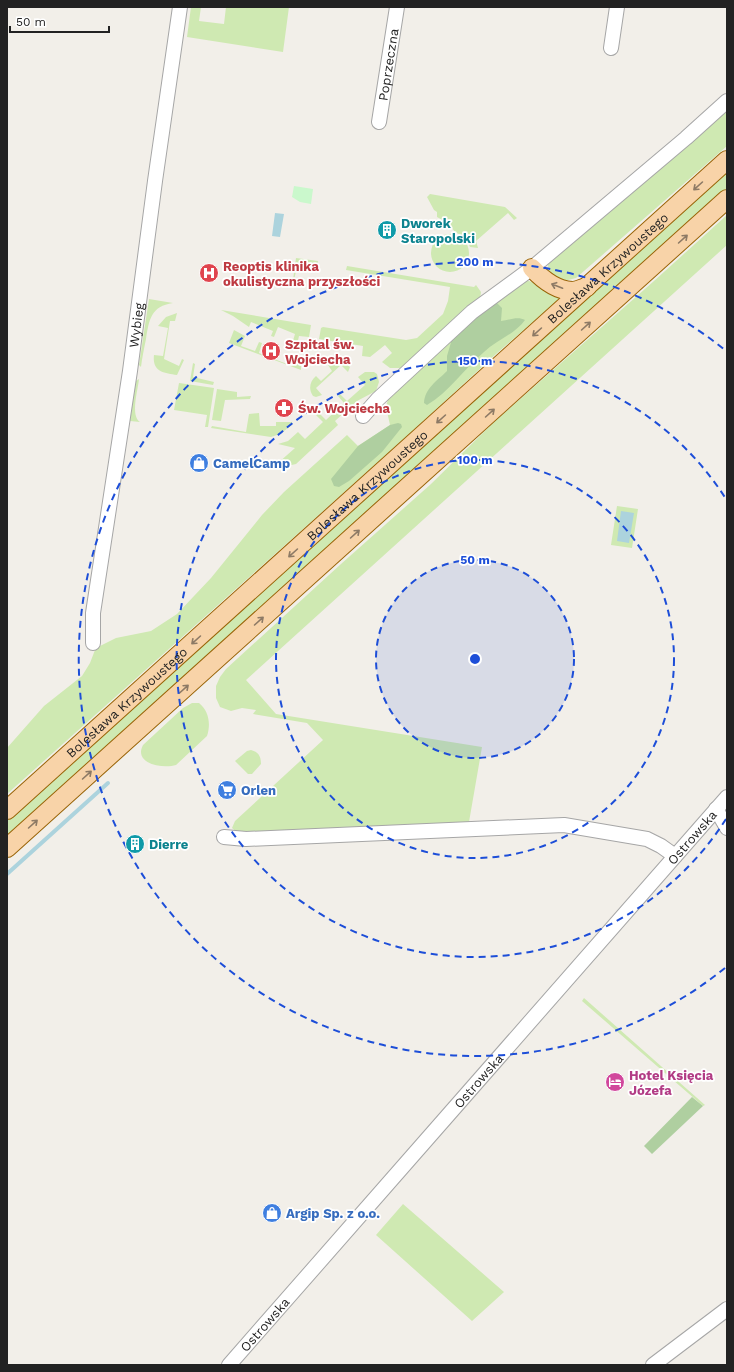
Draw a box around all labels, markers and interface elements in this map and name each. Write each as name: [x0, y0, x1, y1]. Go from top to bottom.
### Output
scale bar: [10, 8, 109, 34]
text: 50 m: [16, 15, 46, 29]
street label: Poprzeczna: [375, 27, 402, 102]
one-way arrow: [693, 182, 703, 191]
street label: Bolesława Krzywoustego: [544, 210, 671, 327]
place label: Dworek Staropolski: [401, 216, 475, 246]
building icon: Dworek Staropolski: [376, 219, 398, 241]
one-way arrow: [677, 234, 688, 243]
text: 200 m: [456, 255, 494, 269]
place label: Reoptis klinika okulistyczna przyszłości: [223, 259, 380, 289]
hospital icon: Reoptis klinika okulistyczna przyszłości: [198, 262, 220, 284]
one-way arrow: [551, 282, 563, 290]
street label: Wybieg: [126, 302, 147, 349]
one-way arrow: [581, 321, 591, 330]
one-way arrow: [532, 327, 543, 336]
place label: Szpital św. Wojciecha: [285, 337, 355, 367]
hospital icon: Szpital św. Wojciecha: [260, 340, 282, 362]
text: 150 m: [458, 354, 492, 368]
pharmacy icon: Św. Wojciecha: [273, 397, 295, 419]
place label: Św. Wojciecha: [298, 400, 391, 416]
one-way arrow: [484, 408, 495, 417]
one-way arrow: [436, 414, 446, 423]
street label: Bolesława Krzywoustego: [304, 427, 431, 544]
shop icon: CamelCamp: [188, 452, 210, 474]
text: 100 m: [457, 453, 493, 467]
place label: CamelCamp: [213, 456, 290, 471]
one-way arrow: [350, 529, 360, 539]
one-way arrow: [287, 548, 298, 557]
text: 50 m: [460, 553, 490, 567]
one-way arrow: [253, 617, 264, 626]
one-way arrow: [191, 635, 201, 644]
street label: Bolesława Krzywoustego: [63, 644, 190, 761]
centre of rings: [468, 652, 482, 666]
one-way arrow: [179, 684, 189, 693]
one-way arrow: [82, 771, 92, 780]
supermarket icon: Orlen: [216, 779, 238, 801]
place label: Orlen: [241, 783, 276, 798]
street label: Ostrowska: [664, 807, 720, 868]
one-way arrow: [27, 820, 38, 829]
building icon: Dierre: [124, 833, 146, 855]
place label: Dierre: [149, 837, 189, 852]
street label: Ostrowska: [451, 1051, 507, 1111]
place label: Hotel Księcia Józefa: [629, 1068, 714, 1098]
hotel icon: Hotel Księcia Józefa: [604, 1071, 626, 1093]
shop icon: Argip Sp. z o.o.: [261, 1202, 283, 1224]
place label: Argip Sp. z o.o.: [286, 1206, 380, 1221]
street label: Ostrowska: [237, 1294, 293, 1355]

